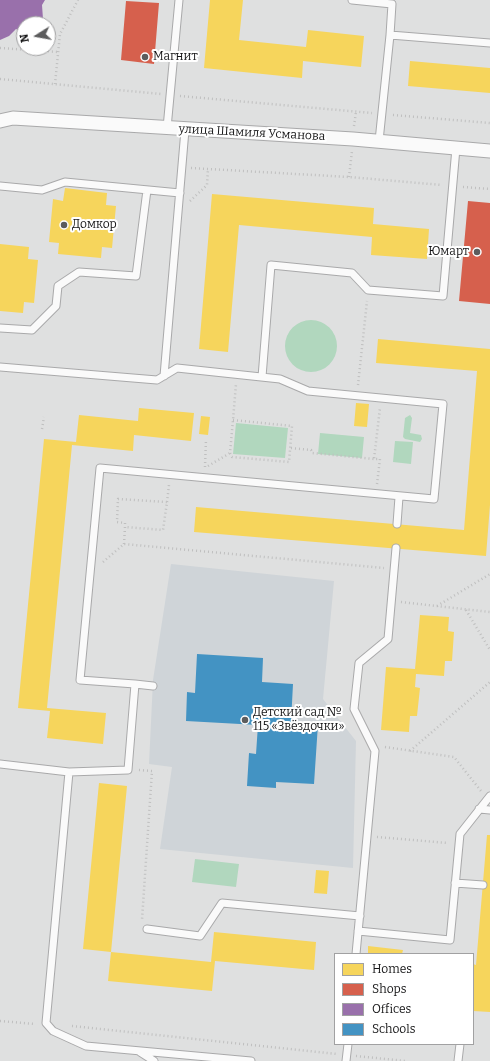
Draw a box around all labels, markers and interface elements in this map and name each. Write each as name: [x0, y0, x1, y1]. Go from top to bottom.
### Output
north arrow: [16, 16, 56, 56]
text: N: [18, 33, 32, 44]
place label: Магнит: [153, 50, 198, 64]
marker: Магнит: [140, 52, 150, 62]
street label: улица Шамиля Усманова: [178, 122, 326, 144]
place label: Домкор: [72, 218, 117, 232]
marker: Домкор: [59, 220, 69, 230]
place label: Юмарт: [428, 245, 469, 259]
marker: Юмарт: [472, 247, 482, 257]
place label: Детский сад № 115 «Звёздочки»: [253, 706, 344, 734]
marker: Детский сад № 115 «Звёздочки»: [240, 715, 250, 725]
legend: [334, 953, 474, 1045]
text: Homes: [372, 962, 412, 976]
text: Shops: [372, 982, 406, 996]
text: Offices: [372, 1002, 411, 1016]
text: Schools: [372, 1022, 415, 1036]

